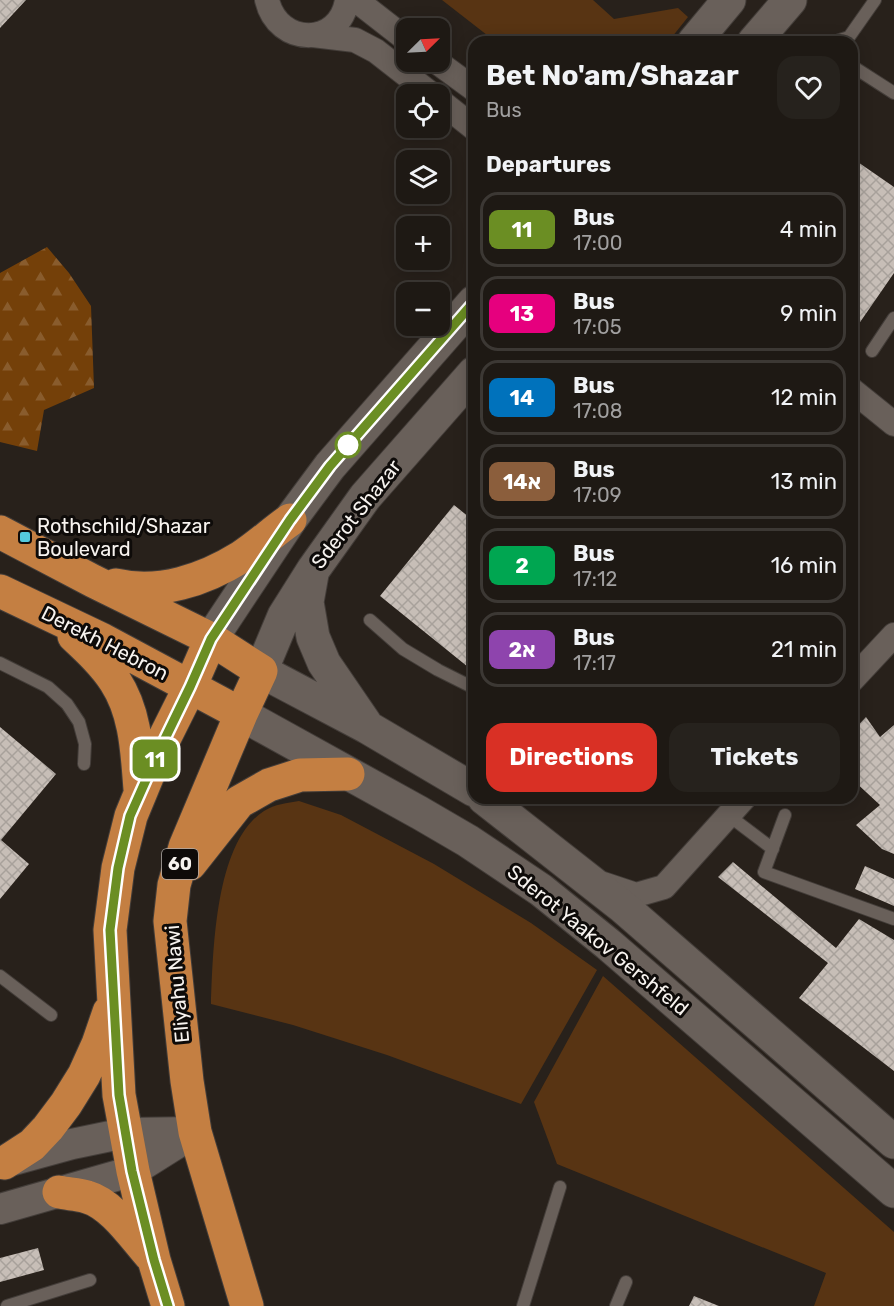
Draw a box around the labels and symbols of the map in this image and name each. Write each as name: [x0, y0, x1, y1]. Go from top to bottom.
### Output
north arrow: [396, 18, 450, 72]
unlabelled marker: [335, 432, 361, 458]
street label: Sderot Shazar: [306, 454, 406, 573]
place label: Rothschild/Shazar Boulevard: [37, 514, 211, 561]
marker: Rothschild/Shazar Boulevard: [18, 530, 32, 544]
street label: Derekh Hebron: [37, 601, 173, 685]
line badge: 11: [128, 740, 182, 778]
road number: 60: [162, 849, 198, 879]
street label: Sderot Yaakov Gershfeld: [503, 860, 693, 1020]
street label: Eliyahu Nawi: [160, 924, 194, 1044]

